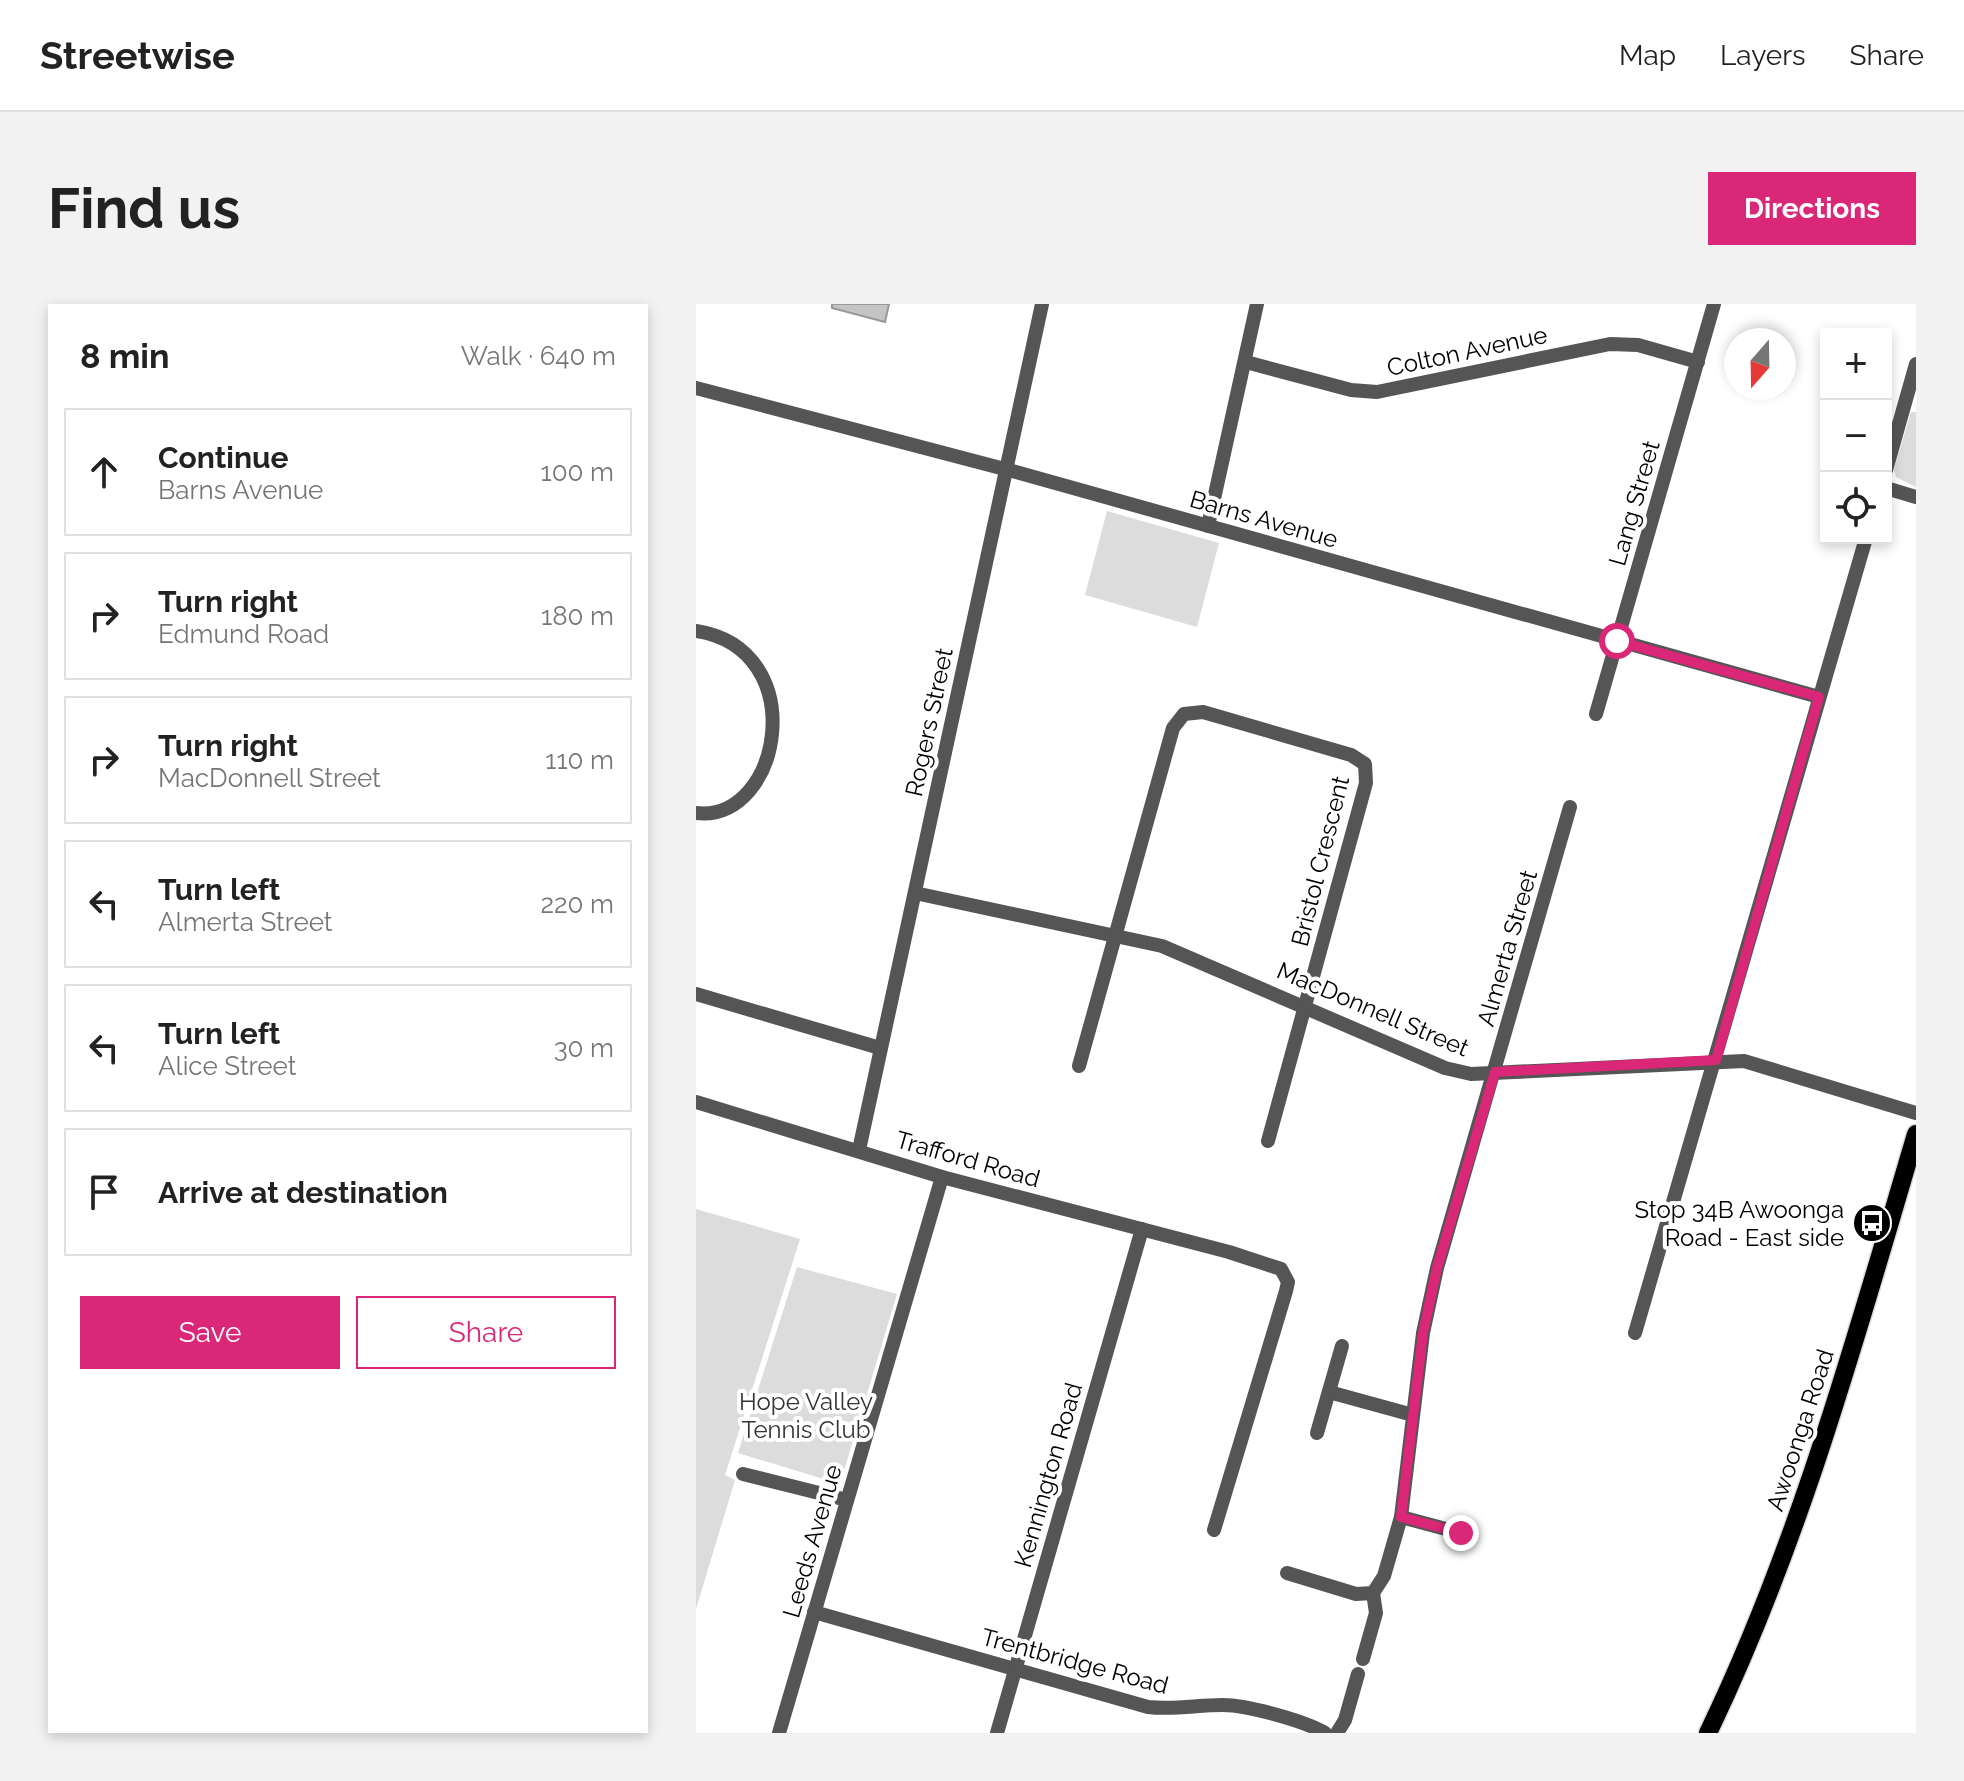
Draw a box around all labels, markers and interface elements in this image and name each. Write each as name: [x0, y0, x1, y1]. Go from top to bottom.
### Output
text: Streetwise: [40, 33, 235, 78]
text: Map: [1619, 39, 1676, 72]
text: Layers: [1720, 39, 1806, 72]
text: Share: [1850, 39, 1924, 72]
button: Directions: [1708, 172, 1916, 245]
text: Find us: [48, 175, 240, 241]
street label: Colton Avenue: [1384, 320, 1550, 382]
north arrow: [1724, 328, 1796, 400]
map controls: [1820, 328, 1892, 544]
button: +: [1820, 328, 1892, 400]
text: 8 min: [80, 336, 170, 376]
text: Walk · 640 m: [461, 341, 616, 371]
button: −: [1820, 400, 1892, 472]
street label: Lang Street: [1602, 437, 1666, 569]
text: Continue: [158, 440, 289, 475]
icon: ahead: [82, 450, 126, 494]
text: 100 m: [541, 457, 614, 487]
button: locate: [1820, 472, 1892, 544]
text: Barns Avenue: [158, 475, 323, 505]
street label: Barns Avenue: [1187, 484, 1341, 554]
text: Turn right: [158, 584, 298, 619]
icon: right: [82, 594, 126, 638]
text: 180 m: [541, 601, 614, 631]
text: Edmund Road: [158, 619, 329, 649]
route start: [1599, 623, 1635, 659]
street label: Rogers Street: [899, 645, 959, 799]
text: Turn right: [158, 728, 298, 763]
icon: right: [82, 738, 126, 782]
text: 110 m: [545, 745, 614, 775]
text: MacDonnell Street: [158, 763, 381, 793]
street label: Bristol Crescent: [1285, 773, 1355, 949]
street label: Almerta Street: [1471, 867, 1543, 1029]
text: Turn left: [158, 872, 280, 907]
icon: left: [82, 882, 126, 926]
text: 220 m: [540, 889, 614, 919]
text: Almerta Street: [158, 907, 333, 937]
street label: MacDonnell Street: [1273, 955, 1473, 1063]
text: Turn left: [158, 1016, 280, 1051]
icon: left: [82, 1026, 126, 1070]
text: 30 m: [554, 1033, 614, 1063]
text: Alice Street: [158, 1051, 296, 1081]
street label: Trafford Road: [893, 1125, 1043, 1193]
icon: arrive: [82, 1170, 126, 1214]
text: Arrive at destination: [158, 1175, 448, 1210]
place label: Stop 34B Awoonga Road - East side: [1634, 1195, 1844, 1252]
bus stop icon: Stop 34B Awoonga Road - East side: [1851, 1202, 1893, 1244]
button: Save: [80, 1296, 340, 1369]
button: Share: [356, 1296, 616, 1369]
street label: Awoonga Road: [1760, 1345, 1840, 1515]
street label: Kennington Road: [1008, 1379, 1088, 1571]
park label: Hope Valley Tennis Club: [739, 1387, 873, 1444]
street label: Leeds Avenue: [776, 1461, 848, 1621]
route end: [1443, 1515, 1479, 1551]
street label: Trentbridge Road: [978, 1622, 1172, 1700]

